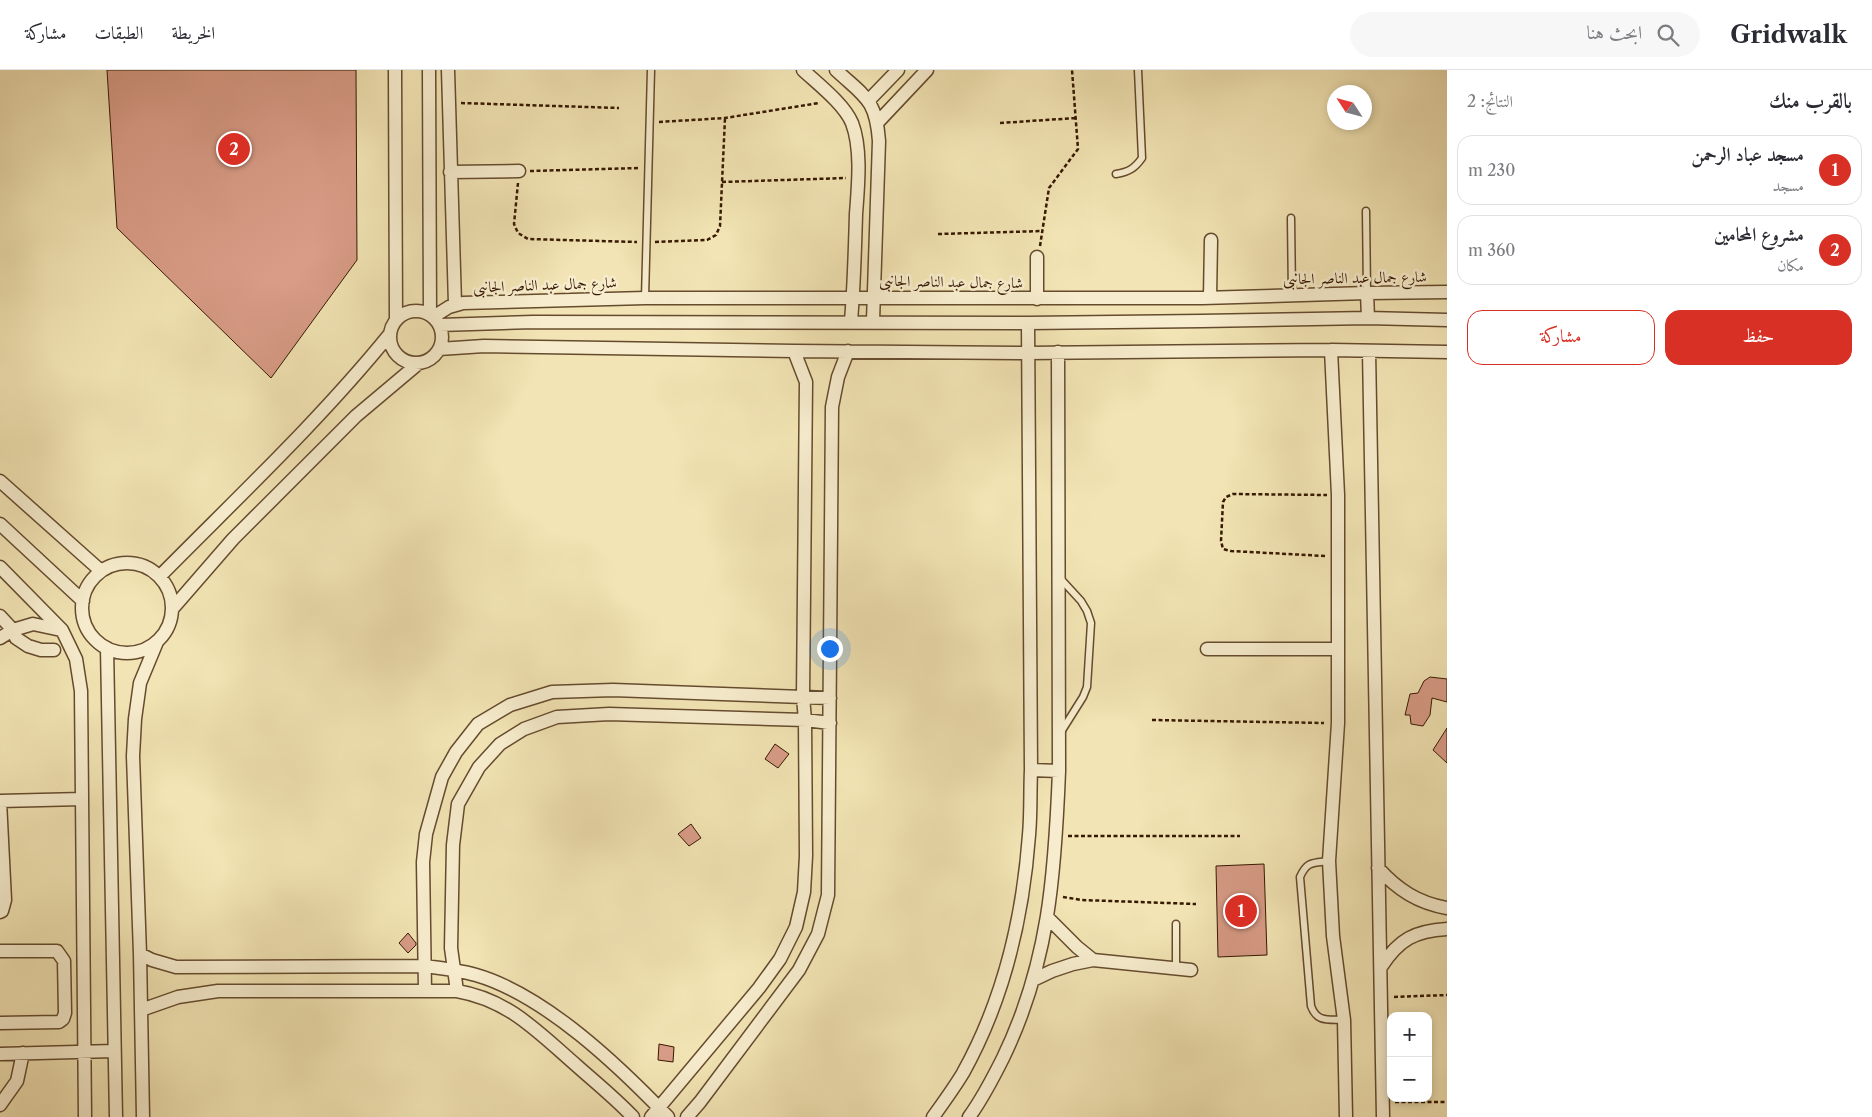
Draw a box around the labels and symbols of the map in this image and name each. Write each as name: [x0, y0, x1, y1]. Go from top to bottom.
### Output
north arrow: [1327, 85, 1372, 130]
pin: 2: [218, 130, 250, 168]
street label: شارع جمال عبد الناصر الجانبى: [1283, 267, 1427, 292]
street label: شارع جمال عبد الناصر الجانبى: [879, 271, 1023, 296]
street label: شارع جمال عبد الناصر الجانبى: [473, 272, 617, 301]
your location: [817, 636, 843, 662]
pin: 1: [1225, 892, 1257, 930]

